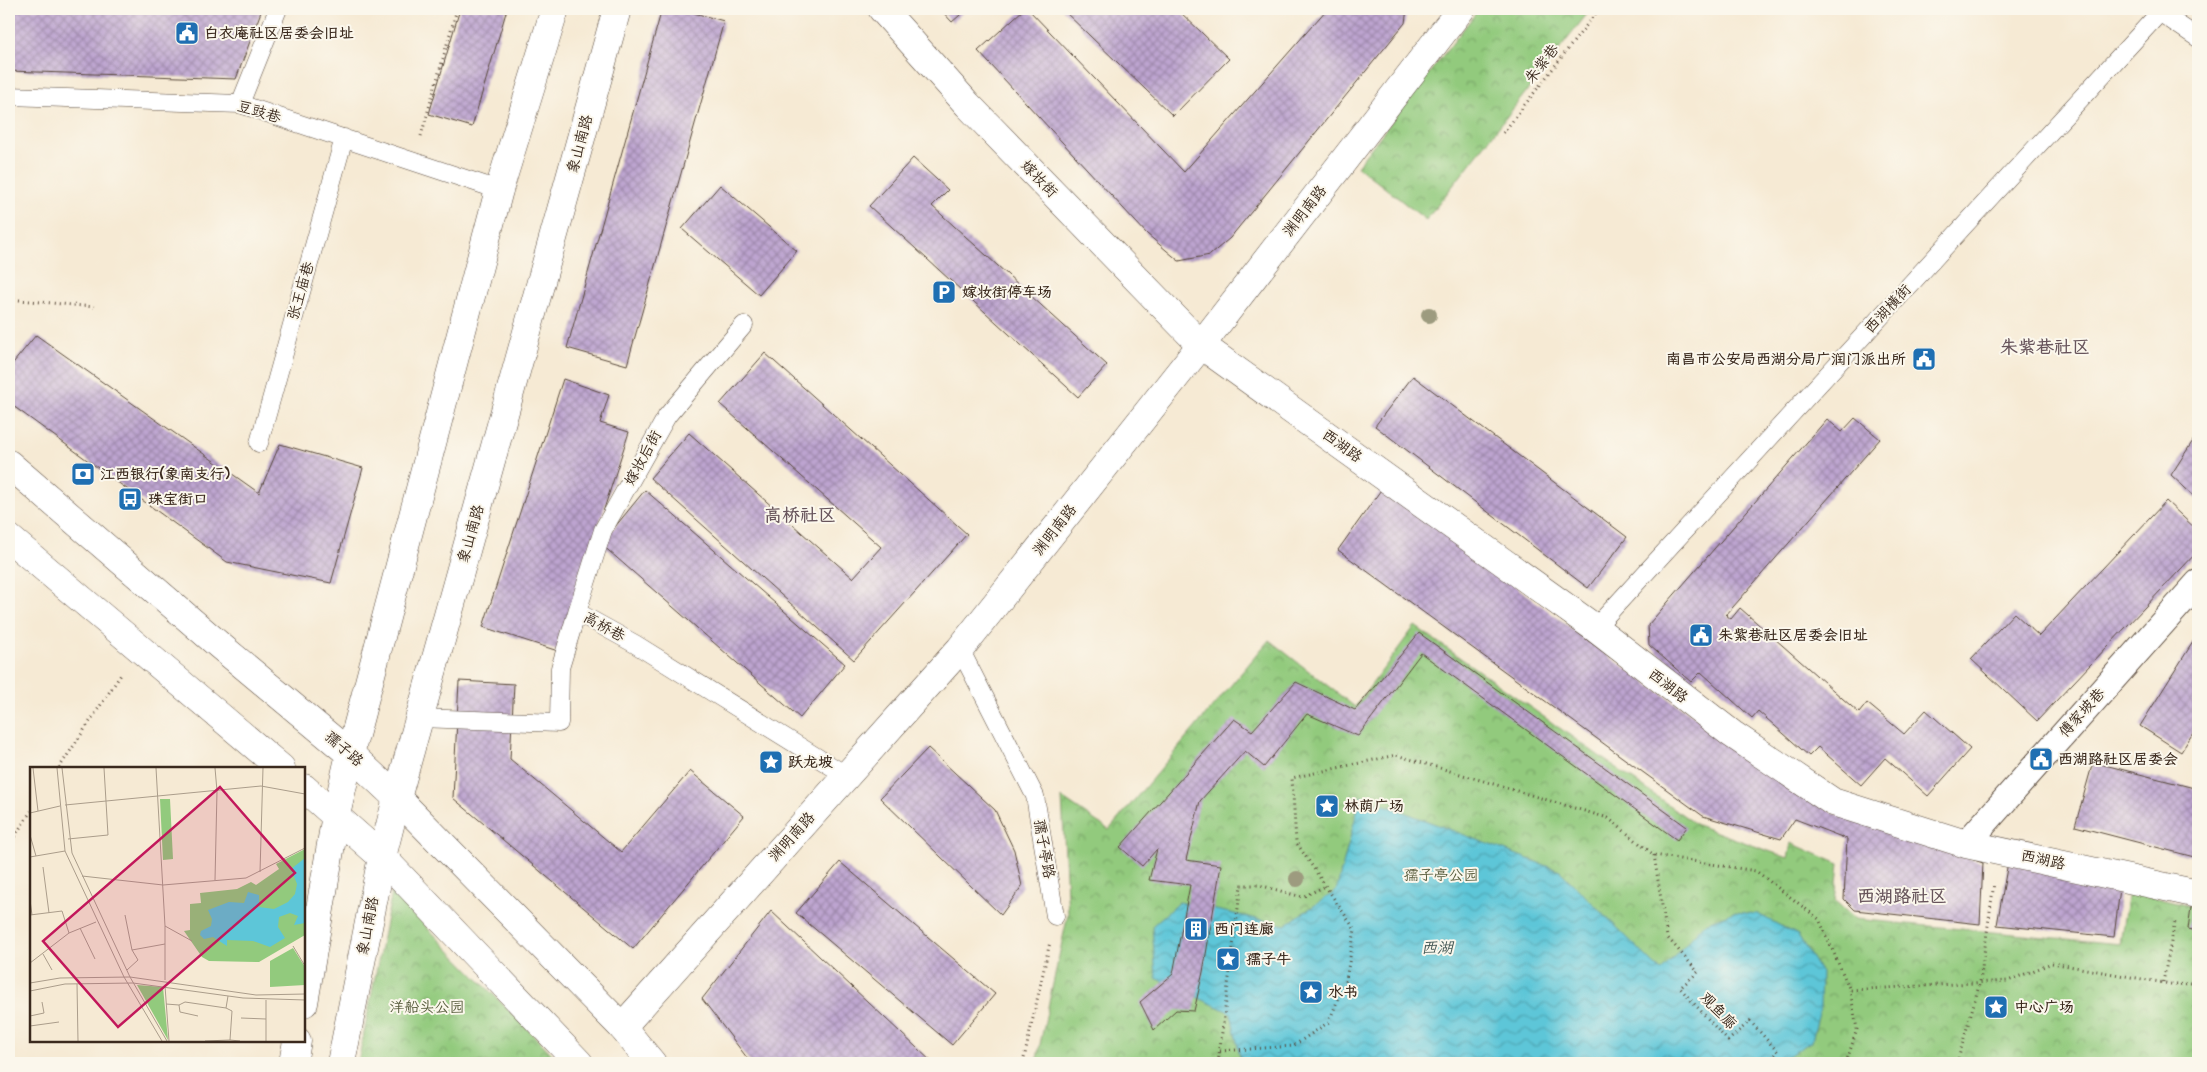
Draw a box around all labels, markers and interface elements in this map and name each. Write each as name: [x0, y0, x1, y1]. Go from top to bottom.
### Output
public building icon: 白衣庵社区居委会旧址: [174, 20, 200, 46]
place label: 白衣庵社区居委会旧址: [204, 23, 354, 44]
street label: 朱紫巷: [1520, 40, 1564, 88]
street label: 豆豉巷: [234, 96, 284, 128]
street label: 象山南路: [562, 112, 598, 176]
street label: 嫁妆街: [1016, 156, 1062, 202]
street label: 渊明南路: [1278, 181, 1332, 241]
street label: 张王庙巷: [283, 259, 319, 323]
parking icon: 嫁妆街停车场: [931, 279, 957, 305]
street label: 西湖横街: [1860, 280, 1916, 338]
place label: 嫁妆街停车场: [962, 282, 1052, 303]
district label: 朱紫巷社区: [2000, 335, 2090, 360]
public building icon: 南昌市公安局西湖分局广润门派出所: [1911, 346, 1937, 372]
place label: 南昌市公安局西湖分局广润门派出所: [1666, 349, 1906, 370]
street label: 西湖路: [1318, 424, 1366, 468]
street label: 嫁妆后街: [619, 427, 667, 489]
bank icon: 江西银行(象南支行): [70, 461, 96, 487]
place label: 江西银行(象南支行): [100, 464, 230, 485]
bus stop icon: 珠宝街口: [117, 486, 143, 512]
place label: 珠宝街口: [148, 489, 208, 510]
street label: 渊明南路: [1028, 500, 1082, 560]
street label: 象山南路: [453, 502, 489, 566]
district label: 高桥社区: [764, 503, 836, 528]
street label: 高桥巷: [579, 607, 629, 647]
public building icon: 朱紫巷社区居委会旧址: [1688, 622, 1714, 648]
place label: 朱紫巷社区居委会旧址: [1718, 625, 1868, 646]
street label: 西湖路: [1644, 664, 1692, 708]
street label: 傅家坡巷: [2054, 684, 2110, 742]
street label: 孺子路: [320, 726, 368, 772]
public building icon: 西湖路社区居委会: [2028, 746, 2054, 772]
place icon: 跃龙坡: [758, 749, 784, 775]
place label: 西湖路社区居委会: [2058, 749, 2178, 770]
place label: 跃龙坡: [788, 752, 833, 773]
inset map: [30, 767, 305, 1042]
place icon: 林荫广场: [1314, 793, 1340, 819]
place label: 林荫广场: [1344, 796, 1404, 817]
street label: 渊明南路: [764, 808, 820, 866]
street label: 孺子亭路: [1028, 818, 1060, 880]
street label: 西湖路: [2019, 845, 2067, 875]
park label: 孺子亭公园: [1403, 865, 1479, 886]
district label: 西湖路社区: [1857, 884, 1947, 909]
street label: 象山南路: [352, 895, 384, 957]
building icon: 西门连廊: [1183, 916, 1209, 942]
place label: 西门连廊: [1214, 919, 1274, 940]
water label: 西湖: [1421, 937, 1455, 959]
place icon: 孺子牛: [1215, 946, 1241, 972]
place label: 孺子牛: [1246, 949, 1291, 970]
place icon: 水书: [1298, 979, 1324, 1005]
place label: 水书: [1328, 982, 1358, 1003]
street label: 观鱼廊: [1695, 988, 1741, 1034]
place icon: 中心广场: [1983, 994, 2009, 1020]
park label: 洋船头公园: [389, 997, 465, 1018]
place label: 中心广场: [2014, 997, 2074, 1018]

